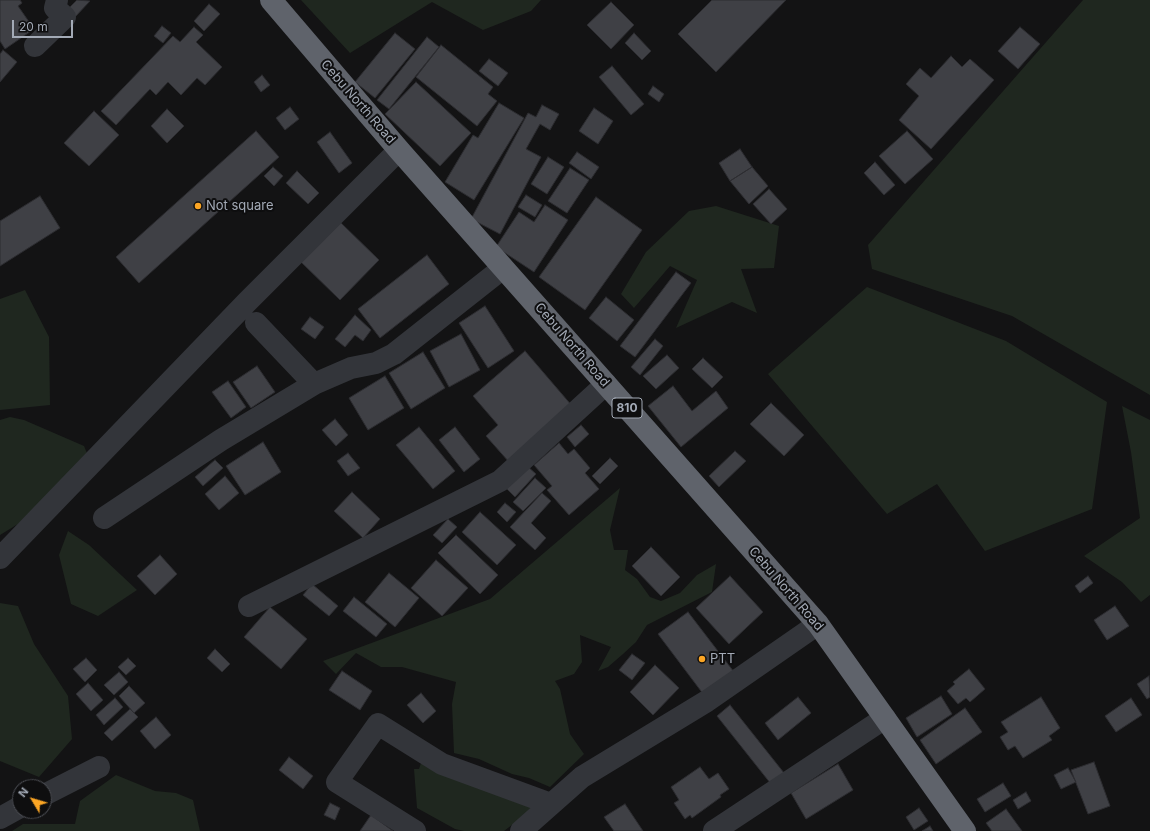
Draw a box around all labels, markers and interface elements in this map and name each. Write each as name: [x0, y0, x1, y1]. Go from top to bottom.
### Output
scale bar: [14, 12, 75, 38]
text: 20 m: [19, 19, 48, 34]
street label: Cebu North Road: [317, 57, 399, 147]
place label: Not square: [206, 198, 274, 214]
marker: Not square: [193, 201, 203, 211]
street label: Cebu North Road: [531, 300, 613, 390]
road number: 810: [612, 398, 642, 418]
street label: Cebu North Road: [745, 544, 827, 634]
place label: PTT: [710, 651, 735, 667]
marker: PTT: [697, 654, 707, 664]
north arrow: [12, 779, 52, 819]
text: N: [15, 785, 31, 800]

